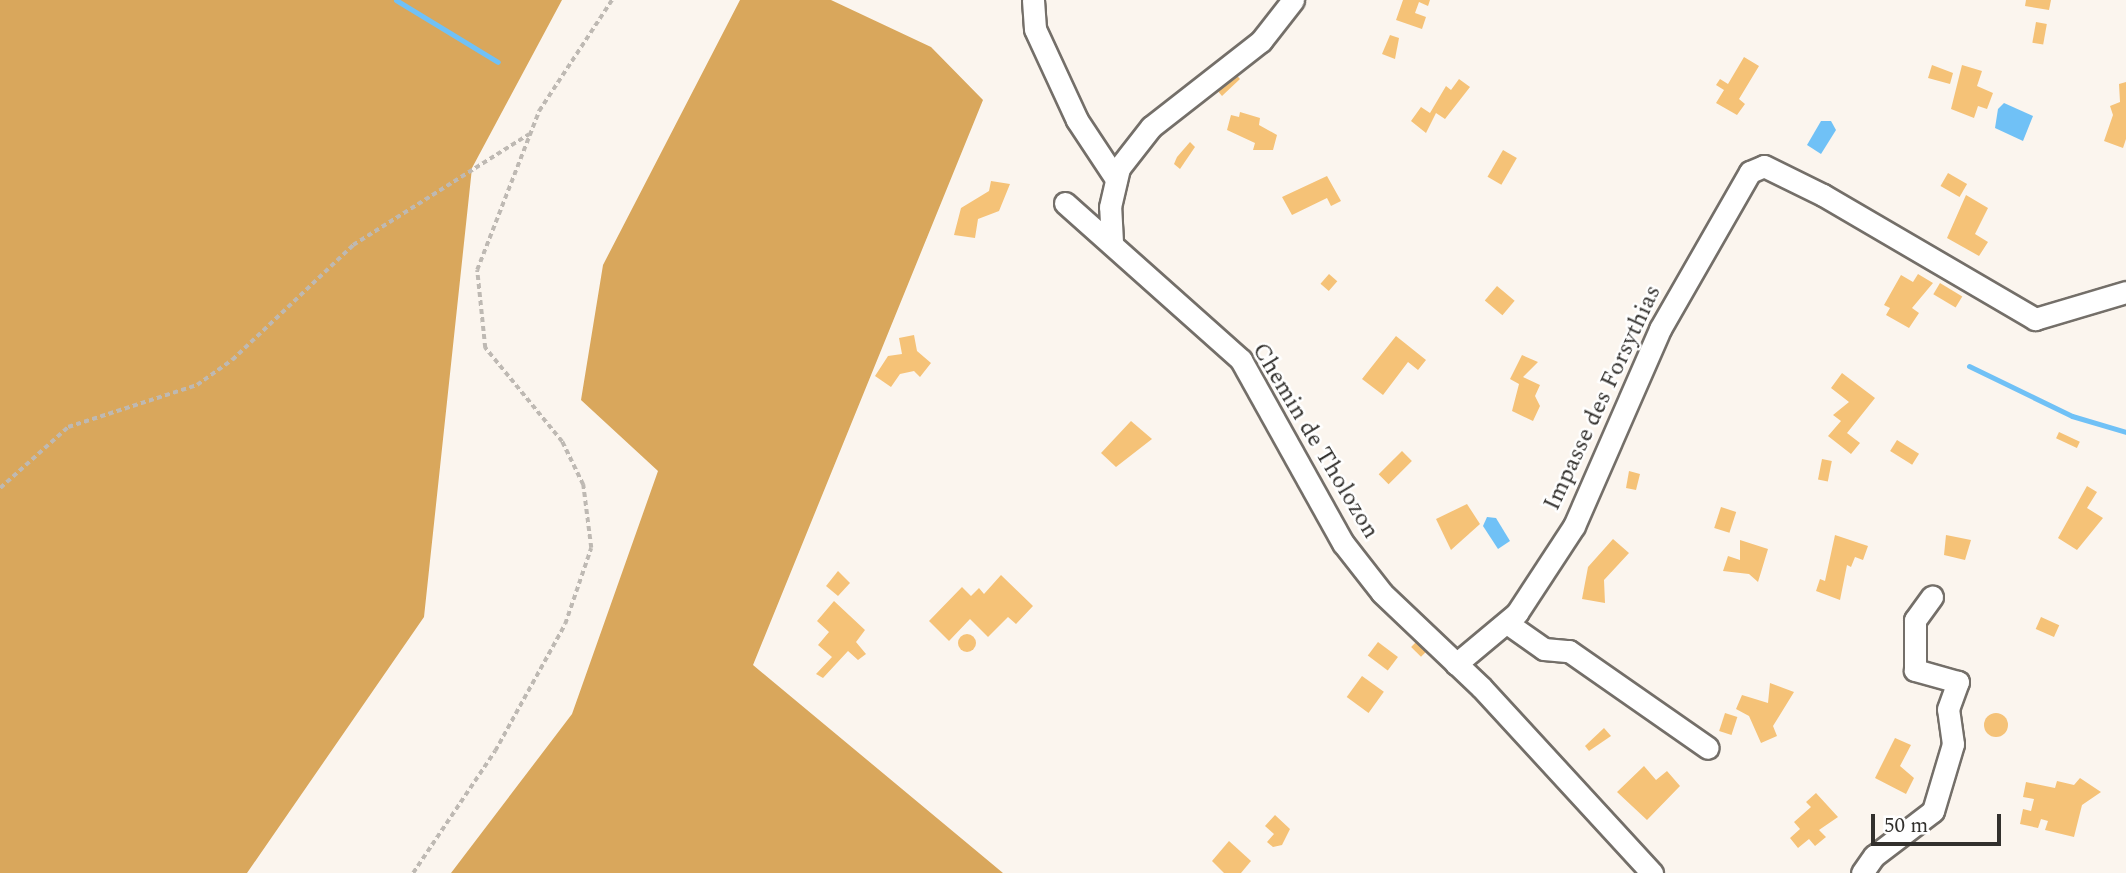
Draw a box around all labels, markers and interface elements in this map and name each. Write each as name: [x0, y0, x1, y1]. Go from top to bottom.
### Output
street label: Impasse des Forsythias: [1538, 281, 1668, 515]
street label: Chemin de Tholozon: [1245, 338, 1385, 544]
scale bar: [1874, 800, 2004, 844]
text: 50 m: [1884, 810, 1928, 842]

